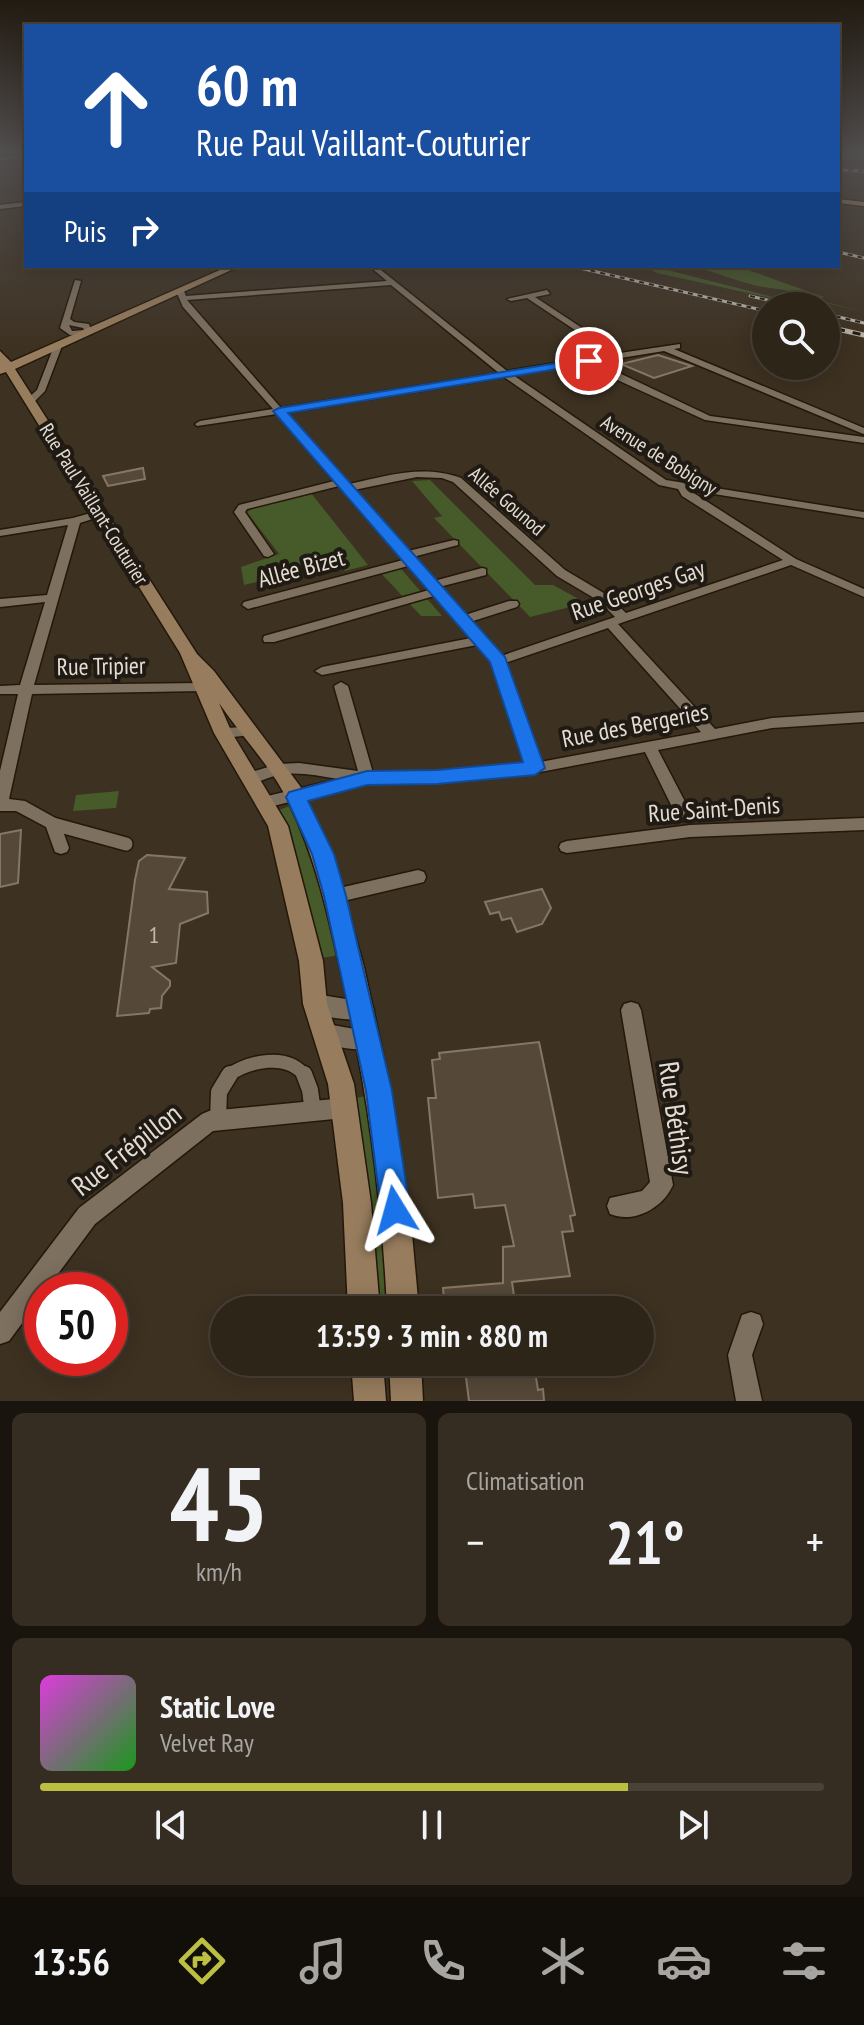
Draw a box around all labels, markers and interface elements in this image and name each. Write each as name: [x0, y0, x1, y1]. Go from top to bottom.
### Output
text: 60 m: [196, 49, 298, 121]
icon: ahead: [64, 56, 168, 160]
text: Rue Paul Vaillant-Couturier: [196, 119, 530, 166]
icon: right: [122, 208, 166, 252]
text: Puis: [64, 211, 106, 250]
map controls: [752, 292, 840, 380]
button: search: [752, 292, 840, 380]
pin: [555, 327, 623, 395]
icon: arrive: [567, 339, 611, 383]
street label: Avenue de Bobigny: [596, 409, 722, 501]
street label: Rue Paul Vaillant-Couturier: [34, 418, 155, 590]
street label: Allée Gounod: [464, 461, 550, 541]
street label: Allée Bizet: [254, 541, 348, 594]
street label: Rue Georges Gay: [567, 553, 709, 627]
street label: Rue Tripier: [56, 650, 146, 682]
street label: Rue des Bergeries: [559, 696, 711, 754]
street label: Rue Saint-Denis: [647, 789, 781, 829]
house number: 1: [149, 919, 159, 950]
street label: Rue Béthisy: [651, 1059, 703, 1177]
street label: Rue Frépillon: [64, 1095, 188, 1203]
position arrow: [353, 1168, 437, 1252]
speed limit sign: 50: [24, 1272, 128, 1376]
text: 13:59 · 3 min · 880 m: [316, 1316, 548, 1355]
text: 45: [169, 1435, 269, 1570]
text: Climatisation: [466, 1464, 584, 1497]
text: 21°: [605, 1503, 685, 1581]
text: −: [466, 1513, 484, 1570]
text: +: [806, 1513, 824, 1570]
text: km/h: [196, 1555, 242, 1588]
text: Static Love: [160, 1687, 275, 1726]
text: Velvet Ray: [160, 1726, 254, 1759]
icon: previous: [149, 1803, 193, 1847]
icon: pause: [410, 1803, 454, 1847]
icon: next: [671, 1803, 715, 1847]
icon: directions: [174, 1933, 230, 1989]
icon: music: [295, 1933, 351, 1989]
icon: phone: [415, 1933, 471, 1989]
icon: climate: [535, 1933, 591, 1989]
icon: car: [656, 1933, 712, 1989]
icon: filters: [776, 1933, 832, 1989]
text: 13:56: [32, 1938, 110, 1985]

